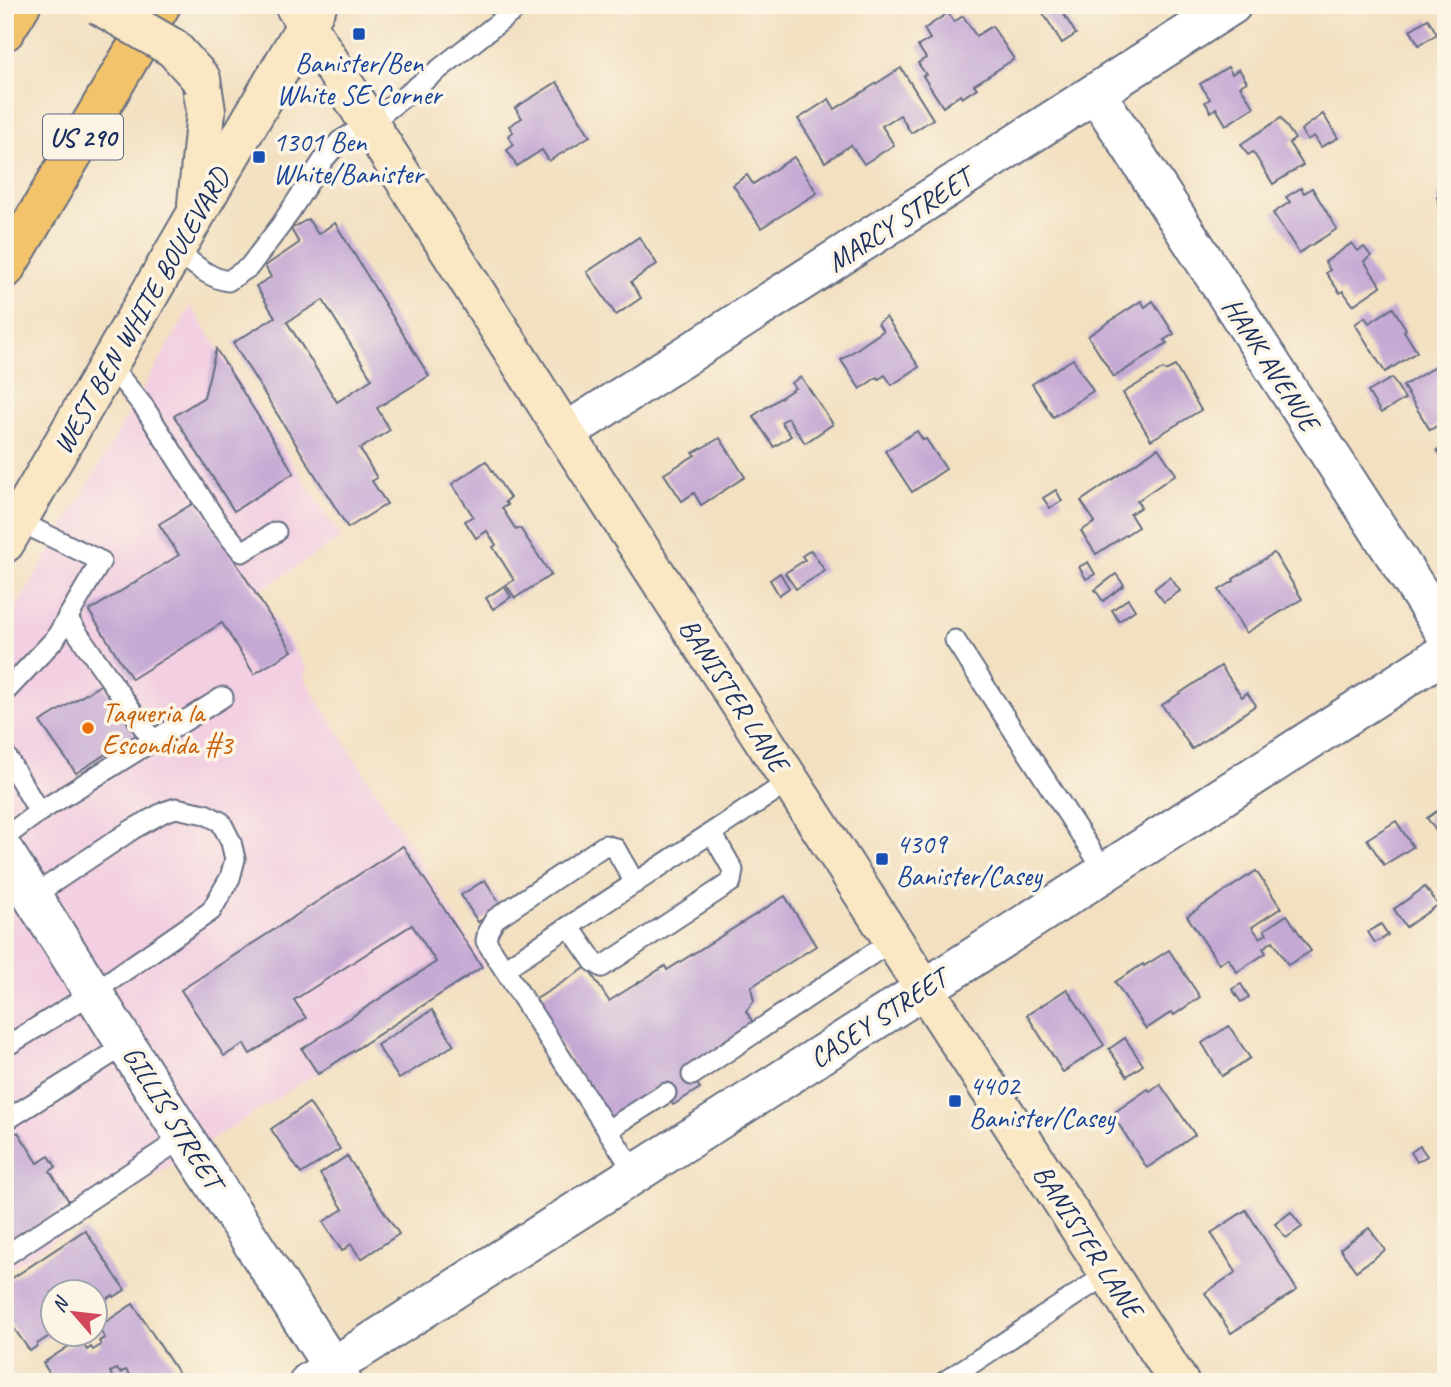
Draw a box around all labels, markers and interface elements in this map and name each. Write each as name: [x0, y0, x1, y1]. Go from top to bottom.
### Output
marker: Banister/Ben White SE Corner: [351, 26, 367, 42]
place label: Banister/Ben White SE Corner: [277, 45, 443, 112]
road number: US 290: [43, 114, 123, 160]
place label: 1301 Ben White/Banister: [273, 124, 425, 191]
marker: 1301 Ben White/Banister: [251, 149, 267, 165]
street label: MARCY STREET: [820, 157, 984, 280]
street label: WEST BEN WHITE BOULEVARD: [45, 160, 239, 460]
street label: HANK AVENUE: [1215, 291, 1329, 440]
street label: BANISTER LANE: [672, 612, 798, 781]
place label: Taqueria la Escondida #3: [102, 695, 235, 762]
marker: Taqueria la Escondida #3: [80, 720, 96, 736]
place label: 4309 Banister/Casey: [896, 826, 1044, 893]
marker: 4309 Banister/Casey: [874, 851, 890, 867]
street label: CASEY STREET: [803, 957, 958, 1075]
street label: GILLIS STREET: [115, 1039, 234, 1201]
place label: 4402 Banister/Casey: [969, 1068, 1117, 1135]
marker: 4402 Banister/Casey: [947, 1093, 963, 1109]
street label: BANISTER LANE: [1026, 1158, 1152, 1327]
north arrow: [38, 1278, 108, 1348]
text: N: [47, 1292, 75, 1316]

